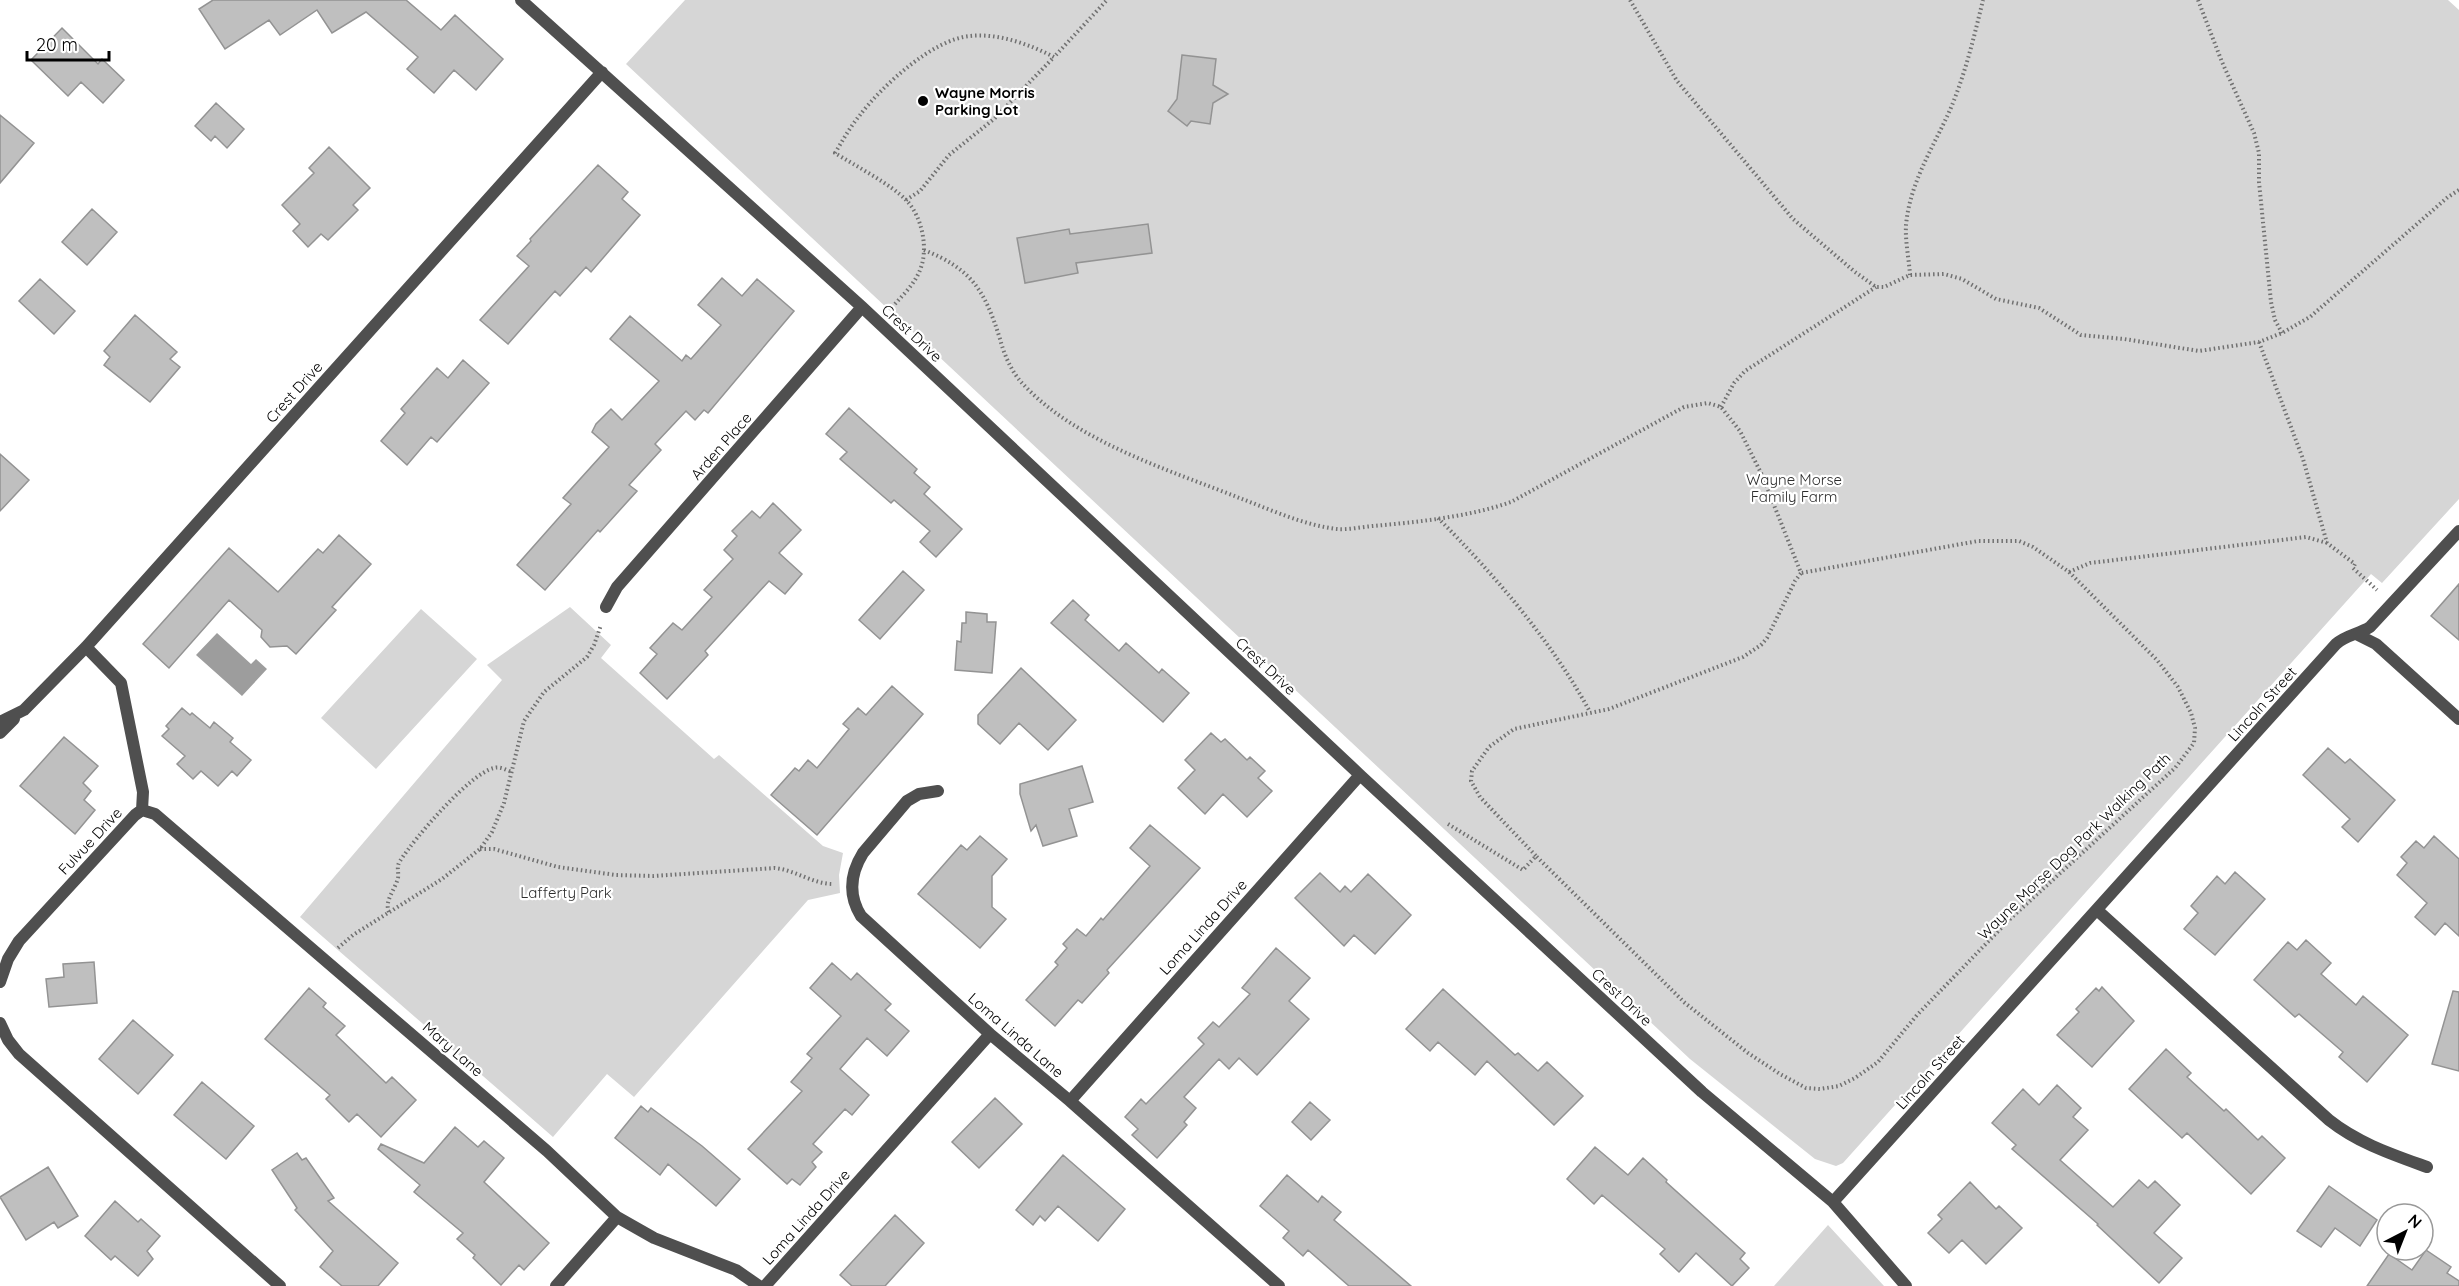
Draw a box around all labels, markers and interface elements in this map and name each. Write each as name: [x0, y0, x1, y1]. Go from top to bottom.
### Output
scale bar: [27, 24, 110, 62]
text: 20 m: [36, 33, 78, 56]
place label: Wayne Morris Parking Lot: [935, 83, 1035, 119]
marker: Wayne Morris Parking Lot: [916, 94, 930, 108]
street label: Crest Drive: [878, 300, 946, 366]
street label: Crest Drive: [261, 357, 327, 427]
street label: Arden Place: [687, 408, 755, 484]
park label: Wayne Morse Family Farm: [1746, 470, 1842, 506]
street label: Crest Drive: [1232, 633, 1300, 699]
street label: Lincoln Street: [2224, 663, 2300, 745]
street label: Wayne Morse Dog Park Walking Path: [1973, 748, 2175, 944]
street label: Fulvue Drive: [54, 803, 126, 879]
street label: Loma Linda Drive: [1155, 875, 1251, 979]
park label: Lafferty Park: [520, 883, 612, 902]
street label: Crest Drive: [1588, 964, 1656, 1030]
street label: Loma Linda Lane: [964, 988, 1068, 1082]
street label: Mary Lane: [419, 1018, 487, 1080]
street label: Lincoln Street: [1892, 1031, 1968, 1113]
street label: Loma Linda Drive: [758, 1165, 854, 1269]
north arrow: [2375, 1202, 2435, 1262]
text: N: [2404, 1209, 2426, 1232]

